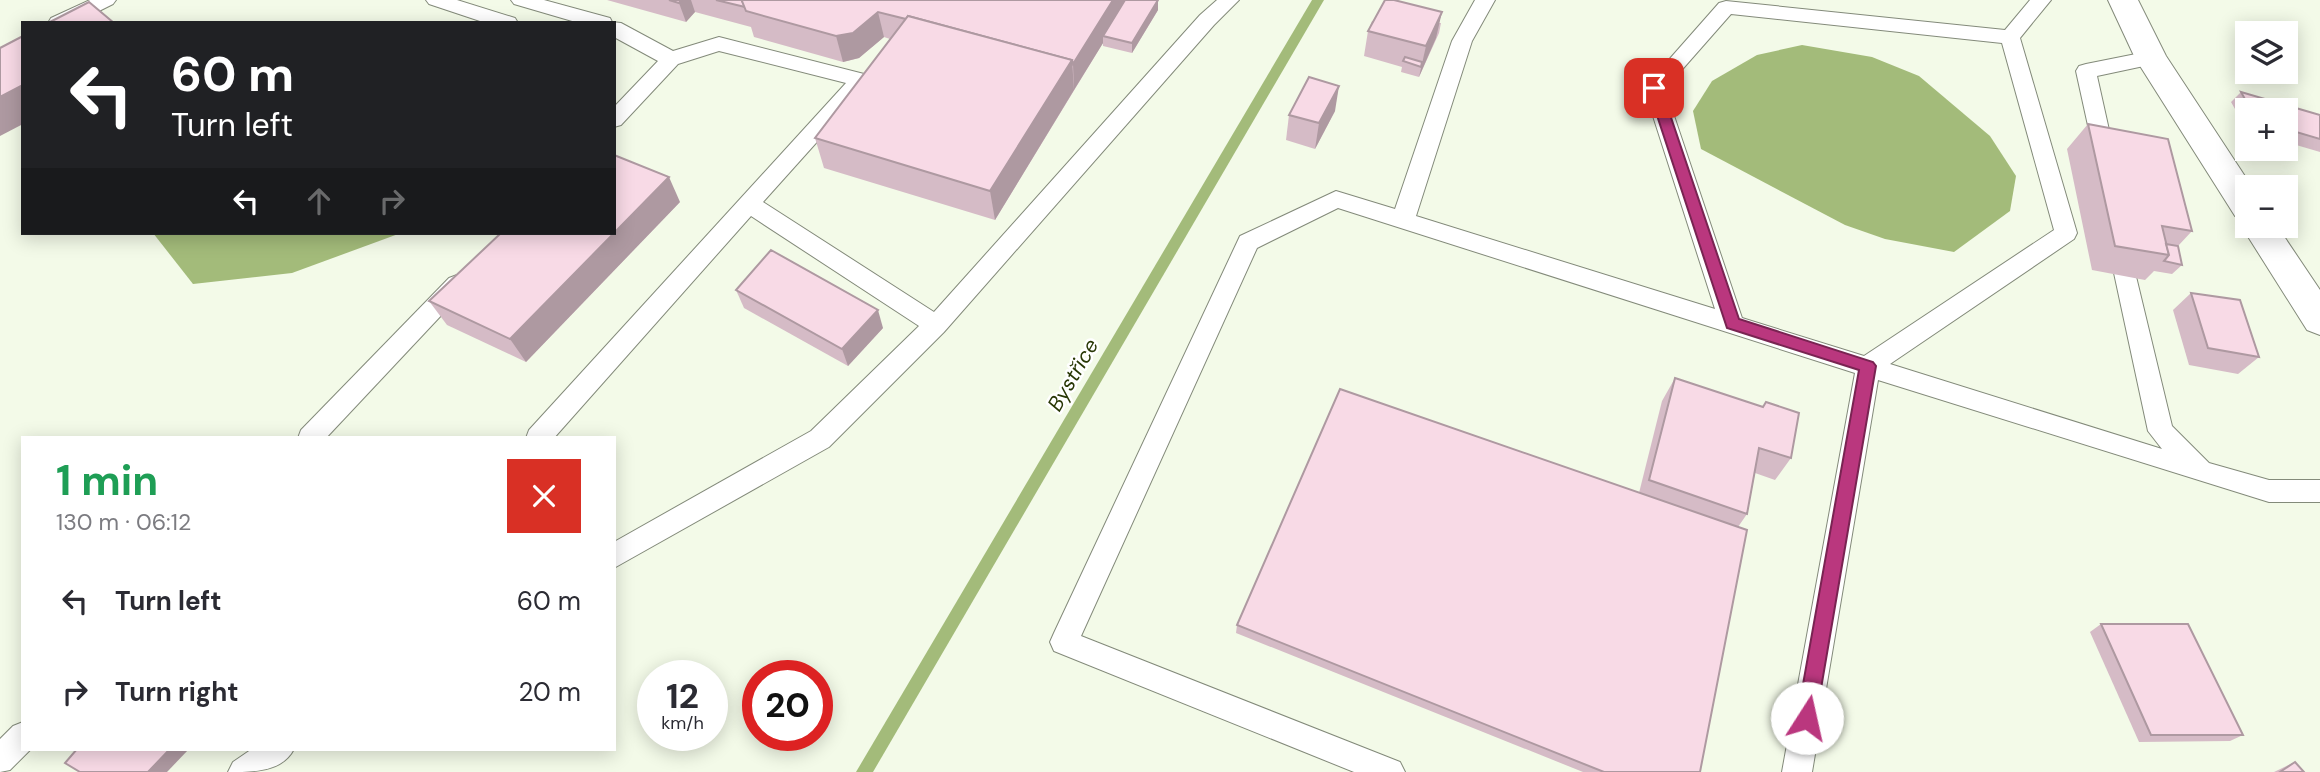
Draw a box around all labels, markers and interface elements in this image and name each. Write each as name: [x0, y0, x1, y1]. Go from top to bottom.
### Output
map controls: [2235, 21, 2298, 238]
button: layers: [2235, 21, 2298, 84]
text: 60 m: [171, 42, 294, 106]
icon: left: [56, 49, 147, 140]
pin: [1624, 58, 1684, 118]
icon: arrive: [1635, 69, 1673, 107]
button: +: [2235, 98, 2298, 161]
text: Turn left: [171, 104, 293, 146]
button: −: [2235, 175, 2298, 238]
icon: left: [227, 182, 265, 220]
icon: ahead: [300, 182, 338, 220]
icon: right: [373, 182, 411, 220]
water label: Bystřice: [1041, 334, 1105, 416]
text: 1 min: [56, 453, 158, 508]
button: close: [507, 459, 581, 533]
text: 130 m · 06:12: [56, 507, 191, 537]
icon: left: [56, 582, 94, 620]
text: Turn left: [115, 584, 222, 618]
text: 60 m: [517, 584, 581, 618]
speed limit sign: 20: [742, 660, 833, 751]
icon: right: [56, 673, 94, 711]
text: 12: [666, 673, 699, 719]
text: Turn right: [115, 675, 239, 709]
text: 20 m: [518, 675, 581, 709]
position arrow: [1770, 681, 1844, 755]
text: km/h: [661, 711, 704, 735]

